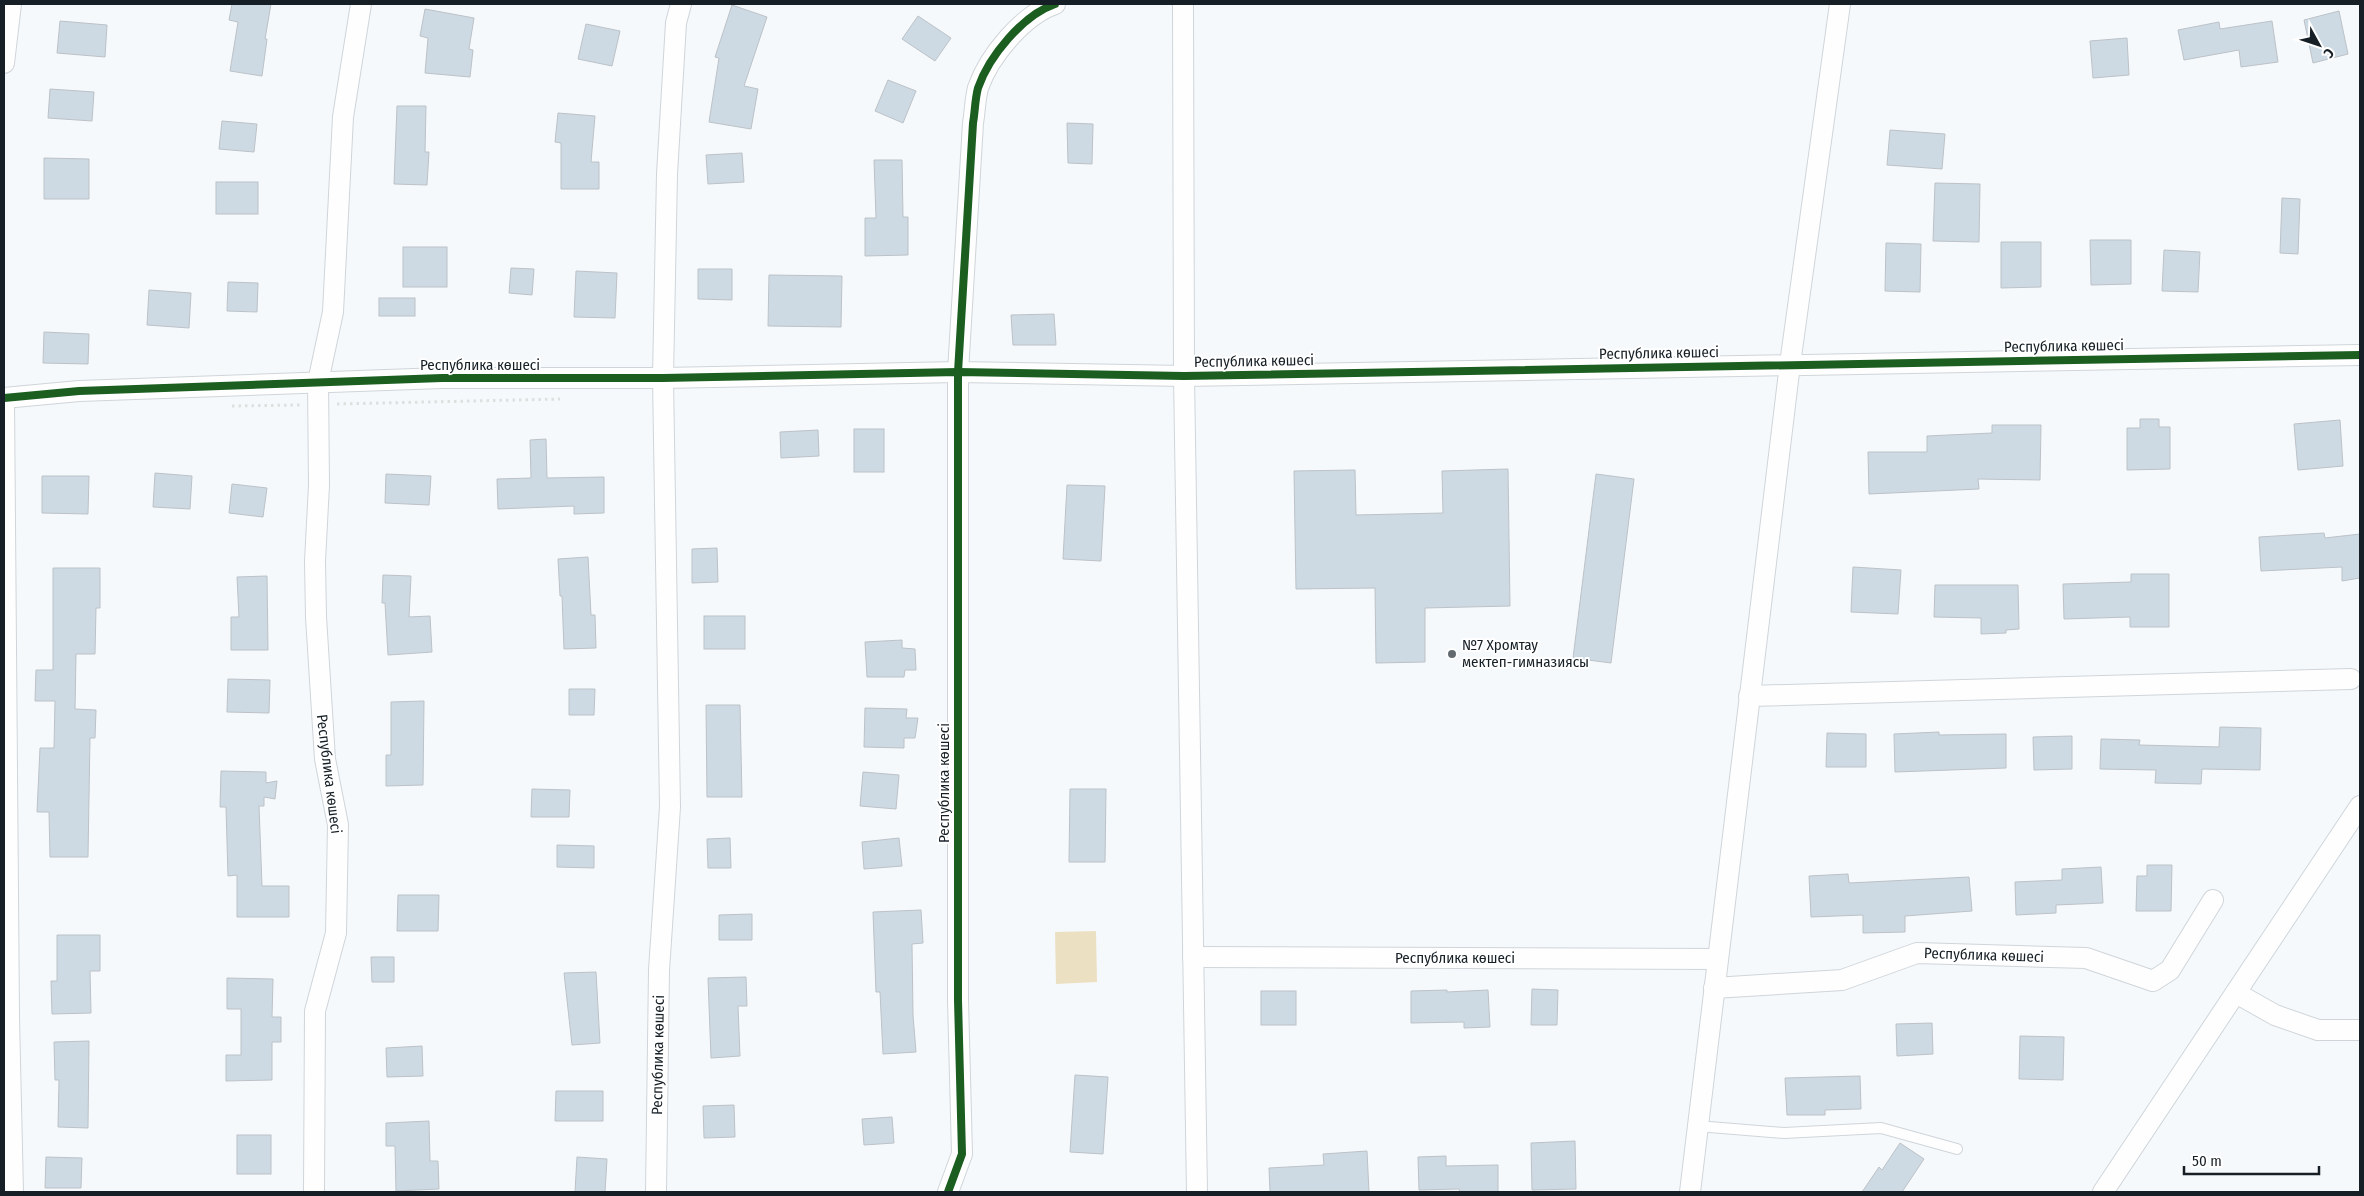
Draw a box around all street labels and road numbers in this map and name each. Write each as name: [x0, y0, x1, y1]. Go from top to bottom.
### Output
street label: Республика көшесі: [2004, 336, 2124, 356]
street label: Республика көшесі: [1599, 343, 1719, 363]
street label: Республика көшесі: [1194, 351, 1314, 371]
street label: Республика көшесі: [420, 356, 540, 374]
street label: Республика көшесі: [313, 713, 345, 835]
street label: Республика көшесі: [935, 723, 953, 843]
street label: Республика көшесі: [1924, 944, 2044, 966]
street label: Республика көшесі: [1395, 949, 1515, 967]
street label: Республика көшесі: [648, 995, 668, 1115]

